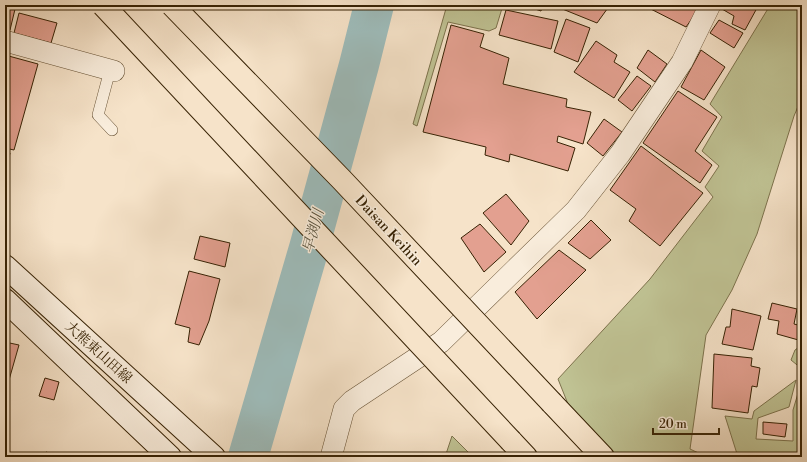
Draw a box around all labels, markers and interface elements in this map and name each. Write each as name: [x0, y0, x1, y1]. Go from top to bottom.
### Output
street label: Daisan Keihin: [351, 192, 426, 270]
water label: 早渕川: [298, 205, 329, 255]
street label: 大熊東山田線: [61, 318, 136, 388]
scale bar: [653, 410, 719, 436]
text: 20 m: [659, 417, 687, 432]

